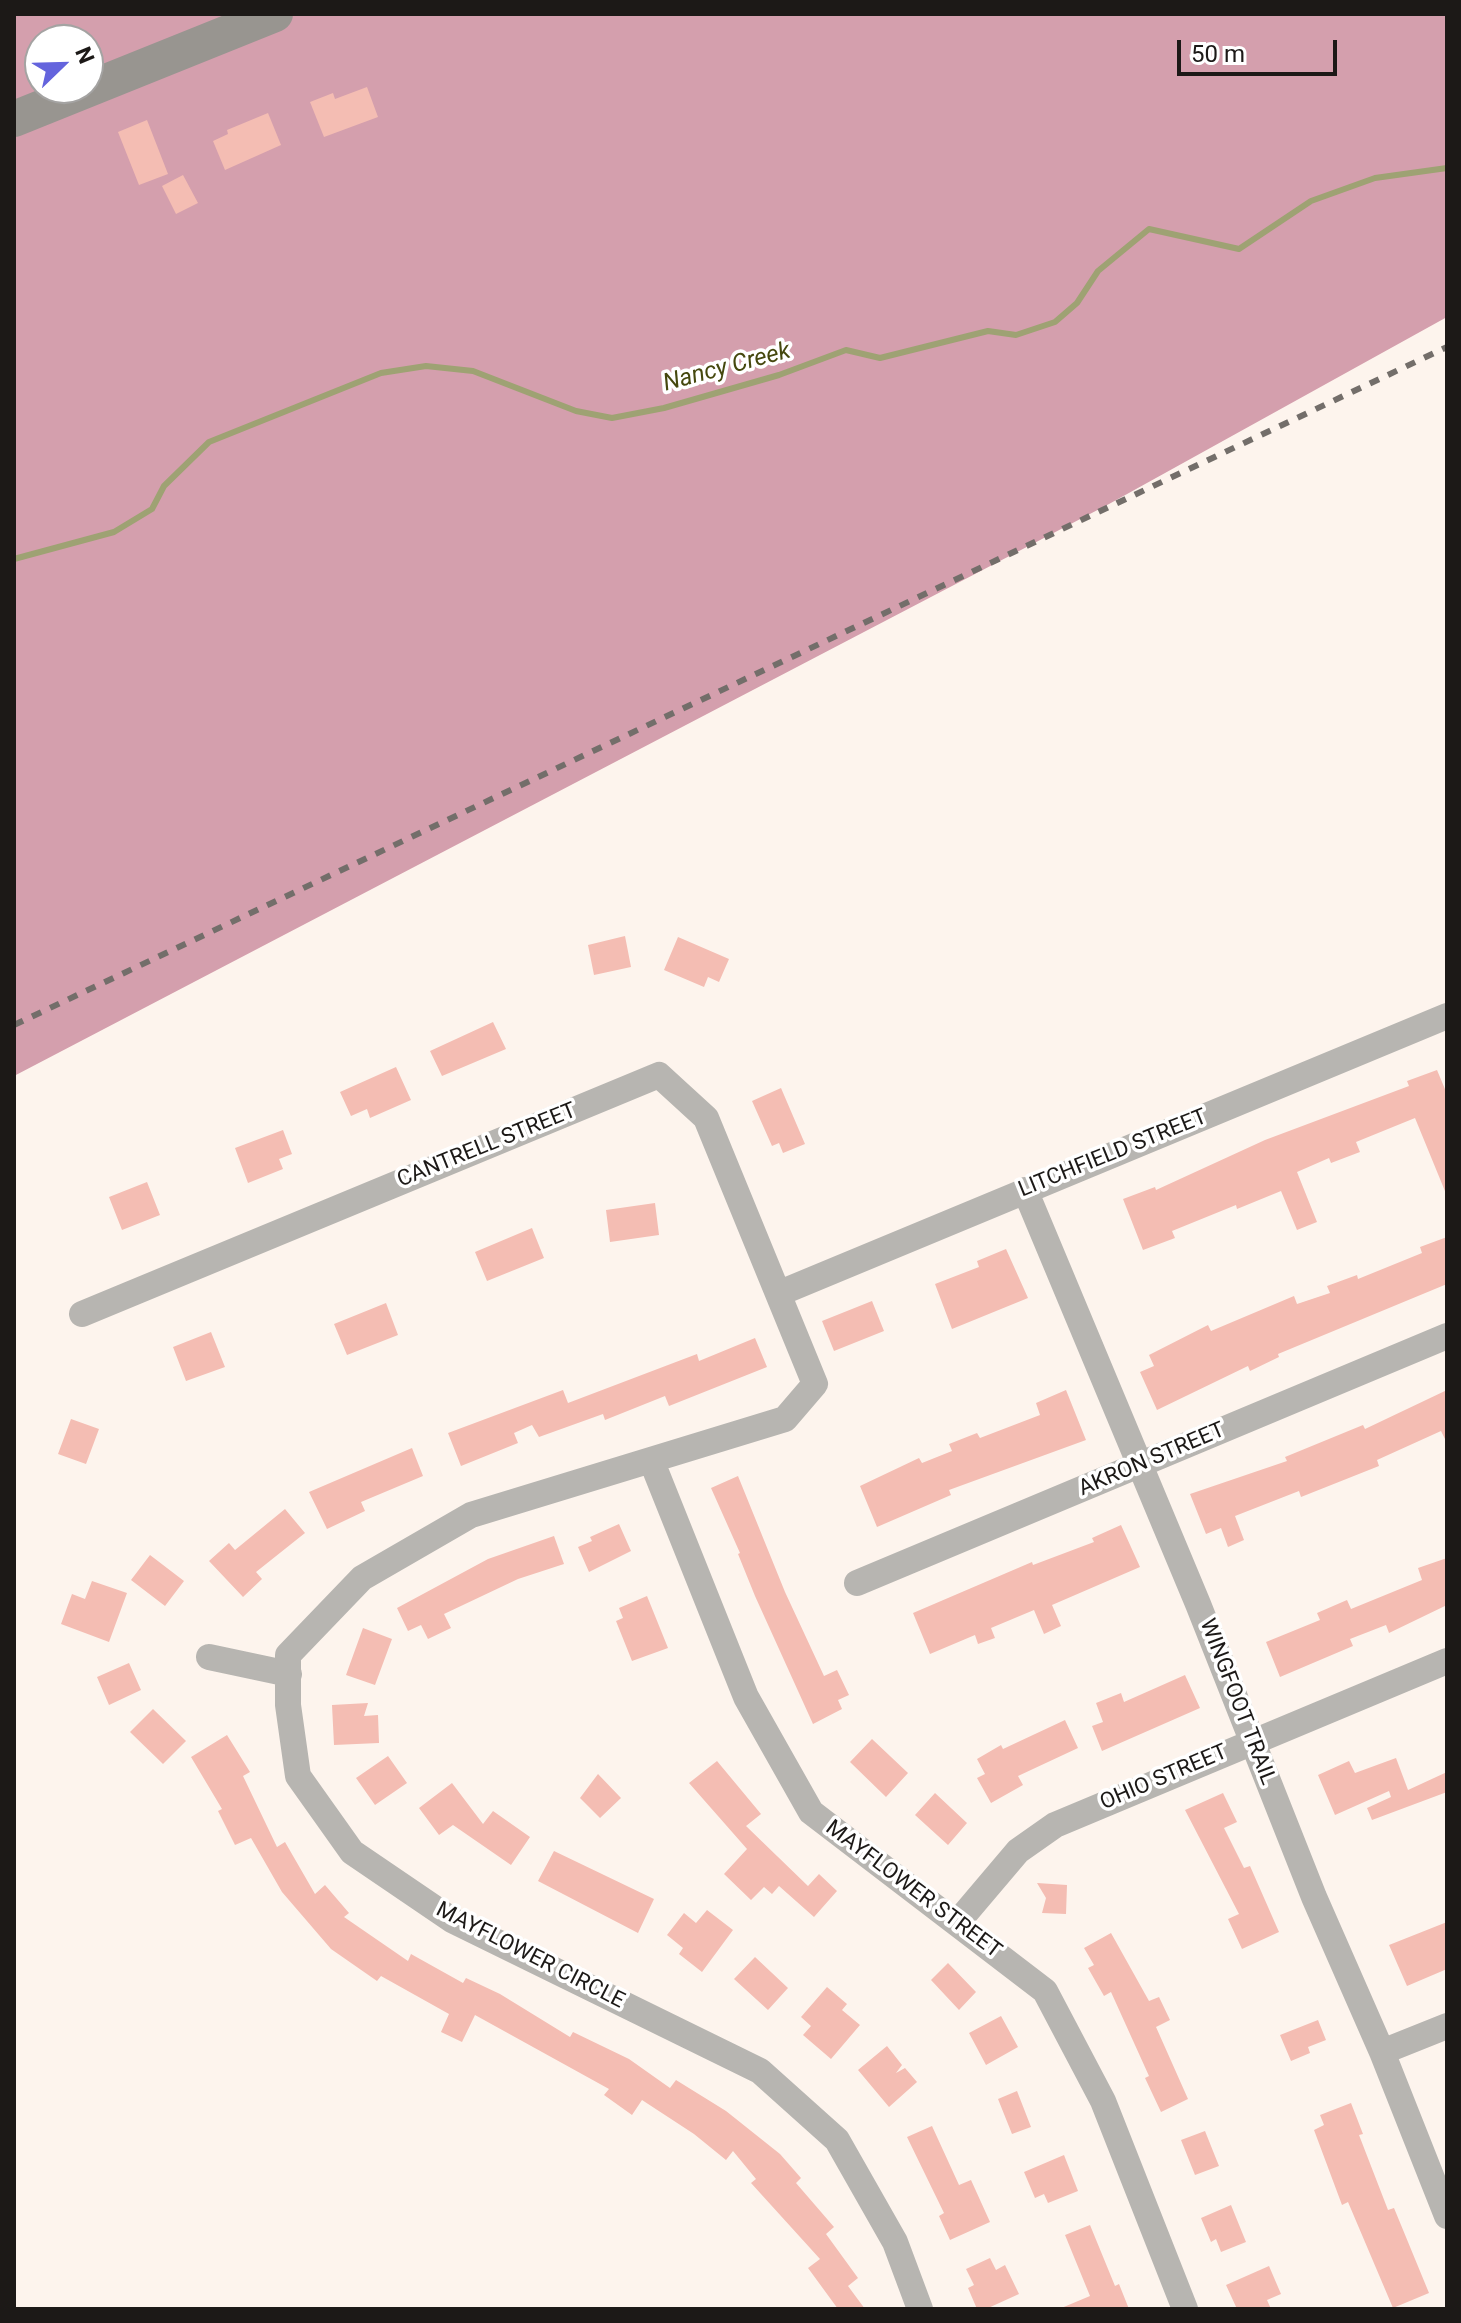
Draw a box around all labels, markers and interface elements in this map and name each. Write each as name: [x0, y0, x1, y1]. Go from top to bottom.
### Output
north arrow: [24, 24, 104, 104]
scale bar: [1181, 24, 1341, 74]
text: 50 m: [1191, 40, 1245, 68]
text: N: [70, 43, 99, 67]
water label: Nancy Creek: [660, 337, 794, 399]
street label: CANTRELL STREET: [394, 1098, 580, 1194]
street label: LITCHFIELD STREET: [1015, 1104, 1211, 1204]
street label: AKRON STREET: [1075, 1417, 1229, 1503]
street label: WINGFOOT TRAIL: [1193, 1615, 1281, 1789]
street label: OHIO STREET: [1096, 1739, 1232, 1817]
street label: MAYFLOWER STREET: [820, 1815, 1006, 1965]
street label: MAYFLOWER CIRCLE: [431, 1897, 629, 2015]

